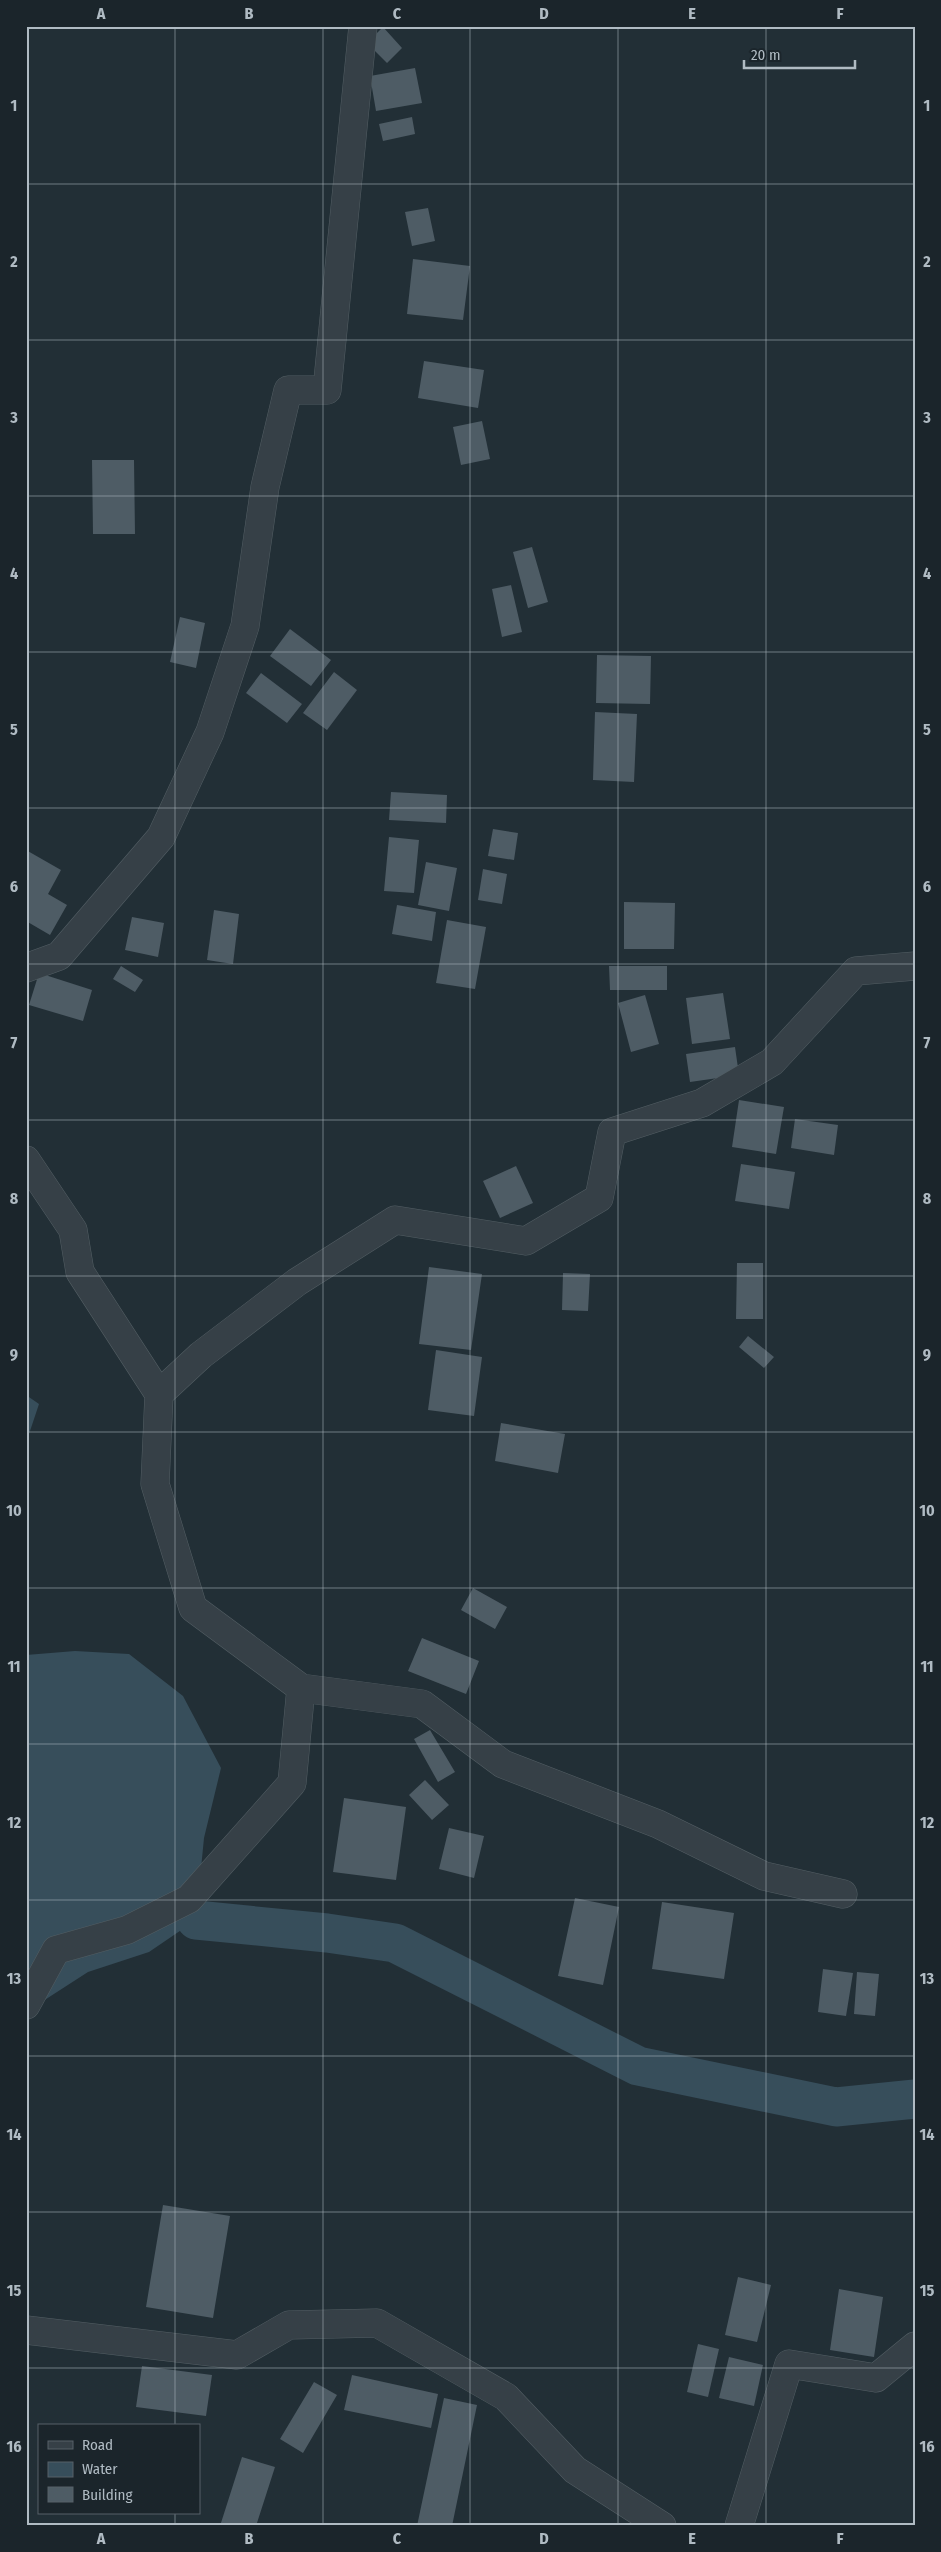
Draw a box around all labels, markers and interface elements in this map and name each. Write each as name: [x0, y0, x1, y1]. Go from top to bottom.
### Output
text: A: [96, 4, 106, 23]
text: B: [245, 4, 254, 23]
text: C: [393, 4, 402, 23]
text: D: [539, 4, 549, 23]
text: E: [688, 4, 696, 23]
text: F: [836, 4, 844, 23]
scale bar: [744, 38, 855, 70]
text: 20 m: [751, 46, 781, 64]
text: 1: [11, 96, 17, 115]
text: 1: [924, 96, 930, 115]
text: 2: [9, 252, 18, 271]
text: 2: [922, 252, 931, 271]
text: 3: [9, 408, 18, 427]
text: 3: [922, 408, 931, 427]
text: 4: [10, 564, 18, 583]
text: 4: [923, 564, 931, 583]
text: 5: [10, 720, 18, 739]
text: 5: [923, 720, 931, 739]
text: 6: [10, 877, 18, 896]
text: 6: [923, 877, 931, 896]
text: 7: [11, 1033, 18, 1052]
text: 7: [924, 1033, 931, 1052]
text: 8: [10, 1189, 19, 1208]
text: 8: [923, 1189, 932, 1208]
text: 9: [10, 1345, 18, 1364]
text: 9: [923, 1345, 931, 1364]
text: 10: [6, 1501, 22, 1520]
text: 10: [919, 1501, 935, 1520]
text: 11: [7, 1657, 21, 1676]
text: 11: [920, 1657, 934, 1676]
text: 12: [7, 1813, 22, 1832]
text: 12: [920, 1813, 935, 1832]
text: 13: [7, 1969, 22, 1988]
text: 13: [920, 1969, 935, 1988]
text: 14: [7, 2125, 22, 2144]
text: 14: [920, 2125, 935, 2144]
text: 15: [7, 2281, 21, 2300]
text: 15: [920, 2281, 934, 2300]
legend: [38, 2424, 200, 2514]
text: Road: [82, 2436, 113, 2454]
text: 16: [6, 2437, 22, 2456]
text: 16: [919, 2437, 935, 2456]
text: Water: [82, 2460, 118, 2478]
text: Building: [82, 2486, 133, 2504]
text: A: [96, 2529, 106, 2548]
text: B: [245, 2529, 254, 2548]
text: C: [393, 2529, 402, 2548]
text: D: [539, 2529, 549, 2548]
text: E: [688, 2529, 696, 2548]
text: F: [836, 2529, 844, 2548]

